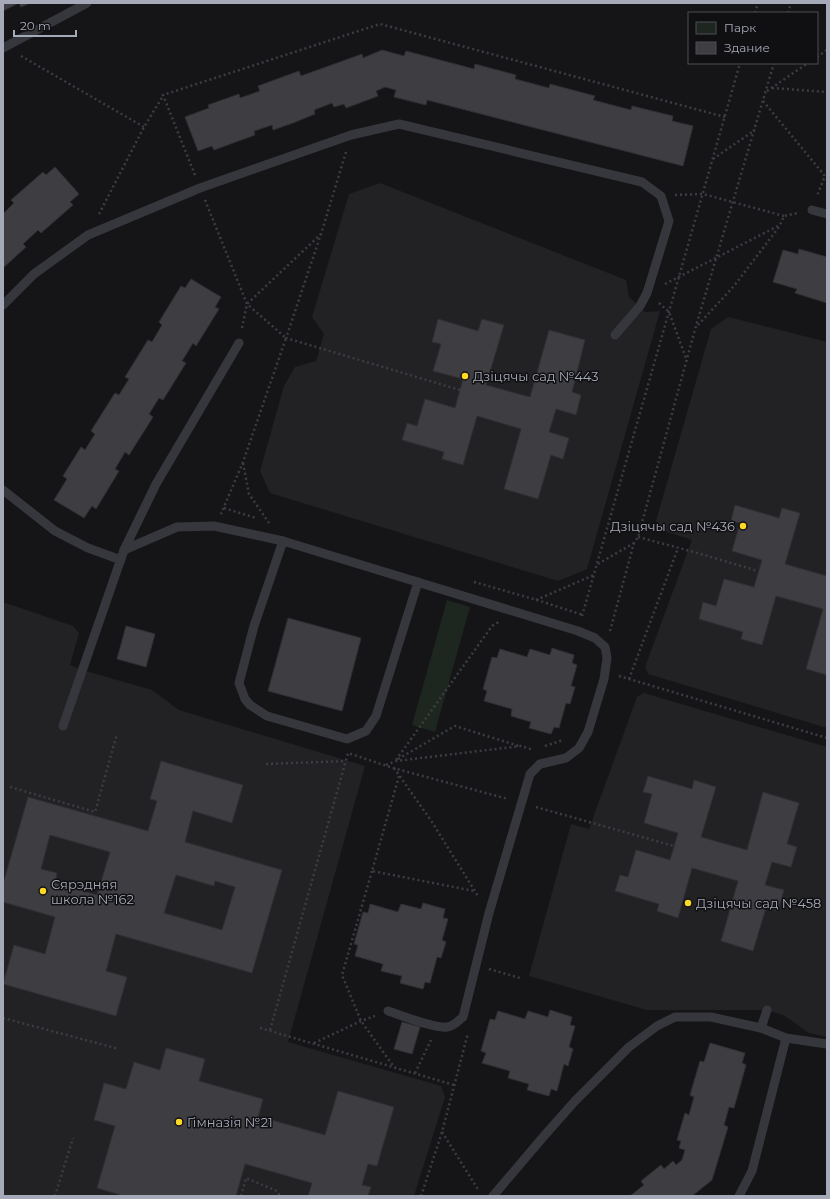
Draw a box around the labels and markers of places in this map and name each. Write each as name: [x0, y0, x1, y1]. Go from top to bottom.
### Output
place label: Дзіцячы сад №443: [473, 368, 599, 384]
marker: Дзіцячы сад №443: [460, 371, 470, 381]
place label: Дзіцячы сад №436: [610, 518, 735, 534]
marker: Дзіцячы сад №436: [738, 521, 748, 531]
place label: Сярэдняя школа №162: [51, 876, 134, 907]
marker: Сярэдняя школа №162: [38, 886, 48, 896]
place label: Дзіцячы сад №458: [696, 895, 821, 911]
marker: Дзіцячы сад №458: [683, 898, 693, 908]
place label: Гімназія №21: [187, 1114, 273, 1130]
marker: Гімназія №21: [174, 1117, 184, 1127]

